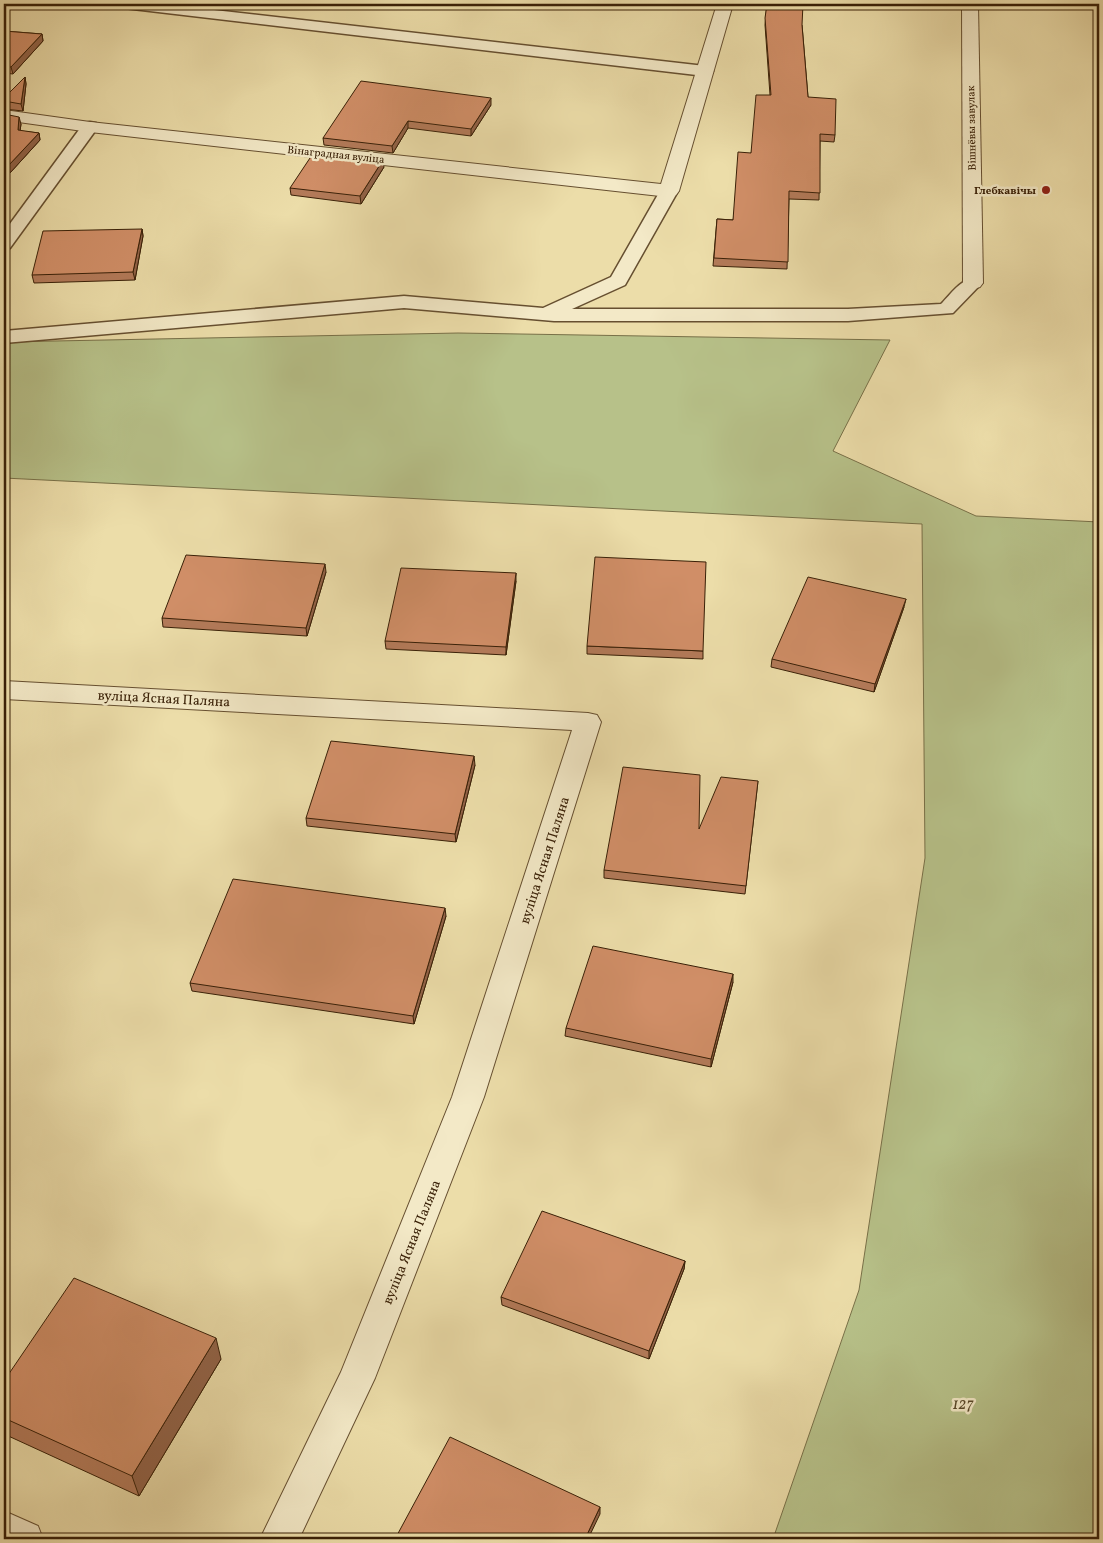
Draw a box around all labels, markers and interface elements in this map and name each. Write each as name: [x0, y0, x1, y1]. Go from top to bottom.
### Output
street label: Вішнёвы завулак: [964, 85, 981, 171]
street label: Вінаградная вуліца: [287, 143, 386, 168]
place label: Глебкавічы: [974, 184, 1036, 199]
marker: Глебкавічы: [1040, 184, 1052, 196]
street label: вуліца Ясная Паляна: [97, 687, 231, 712]
street label: вуліца Ясная Паляна: [516, 794, 575, 926]
street label: вуліца Ясная Паляна: [379, 1177, 446, 1308]
park label: 127: [952, 1394, 974, 1416]

